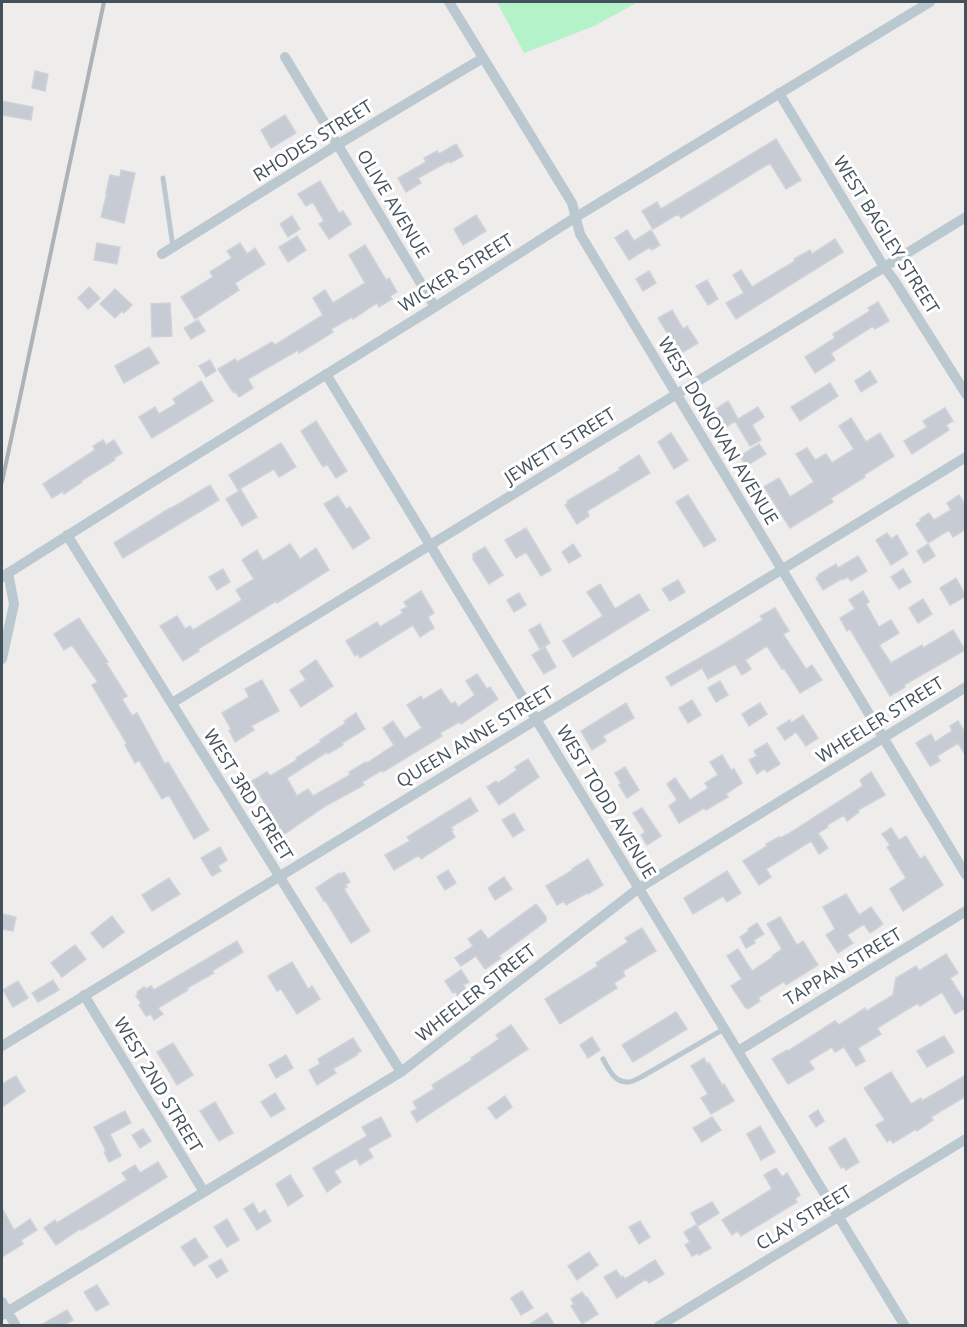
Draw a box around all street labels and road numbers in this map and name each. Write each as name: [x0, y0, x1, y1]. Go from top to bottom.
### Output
street label: RHODES STREET: [248, 94, 377, 187]
street label: OLIVE AVENUE: [352, 145, 436, 262]
street label: WEST BAGLEY STREET: [828, 151, 945, 318]
street label: WICKER STREET: [394, 227, 517, 317]
street label: WEST DONOVAN AVENUE: [653, 332, 784, 529]
street label: JEWETT STREET: [498, 401, 620, 490]
street label: WHEELER STREET: [811, 670, 948, 768]
street label: QUEEN ANNE STREET: [391, 680, 558, 793]
street label: WEST TODD AVENUE: [552, 720, 662, 882]
street label: WEST 3RD STREET: [199, 724, 299, 865]
street label: TAPPAN STREET: [779, 921, 906, 1011]
street label: WHEELER STREET: [411, 938, 540, 1047]
street label: WEST 2ND STREET: [109, 1013, 209, 1157]
street label: CLAY STREET: [751, 1179, 856, 1255]

